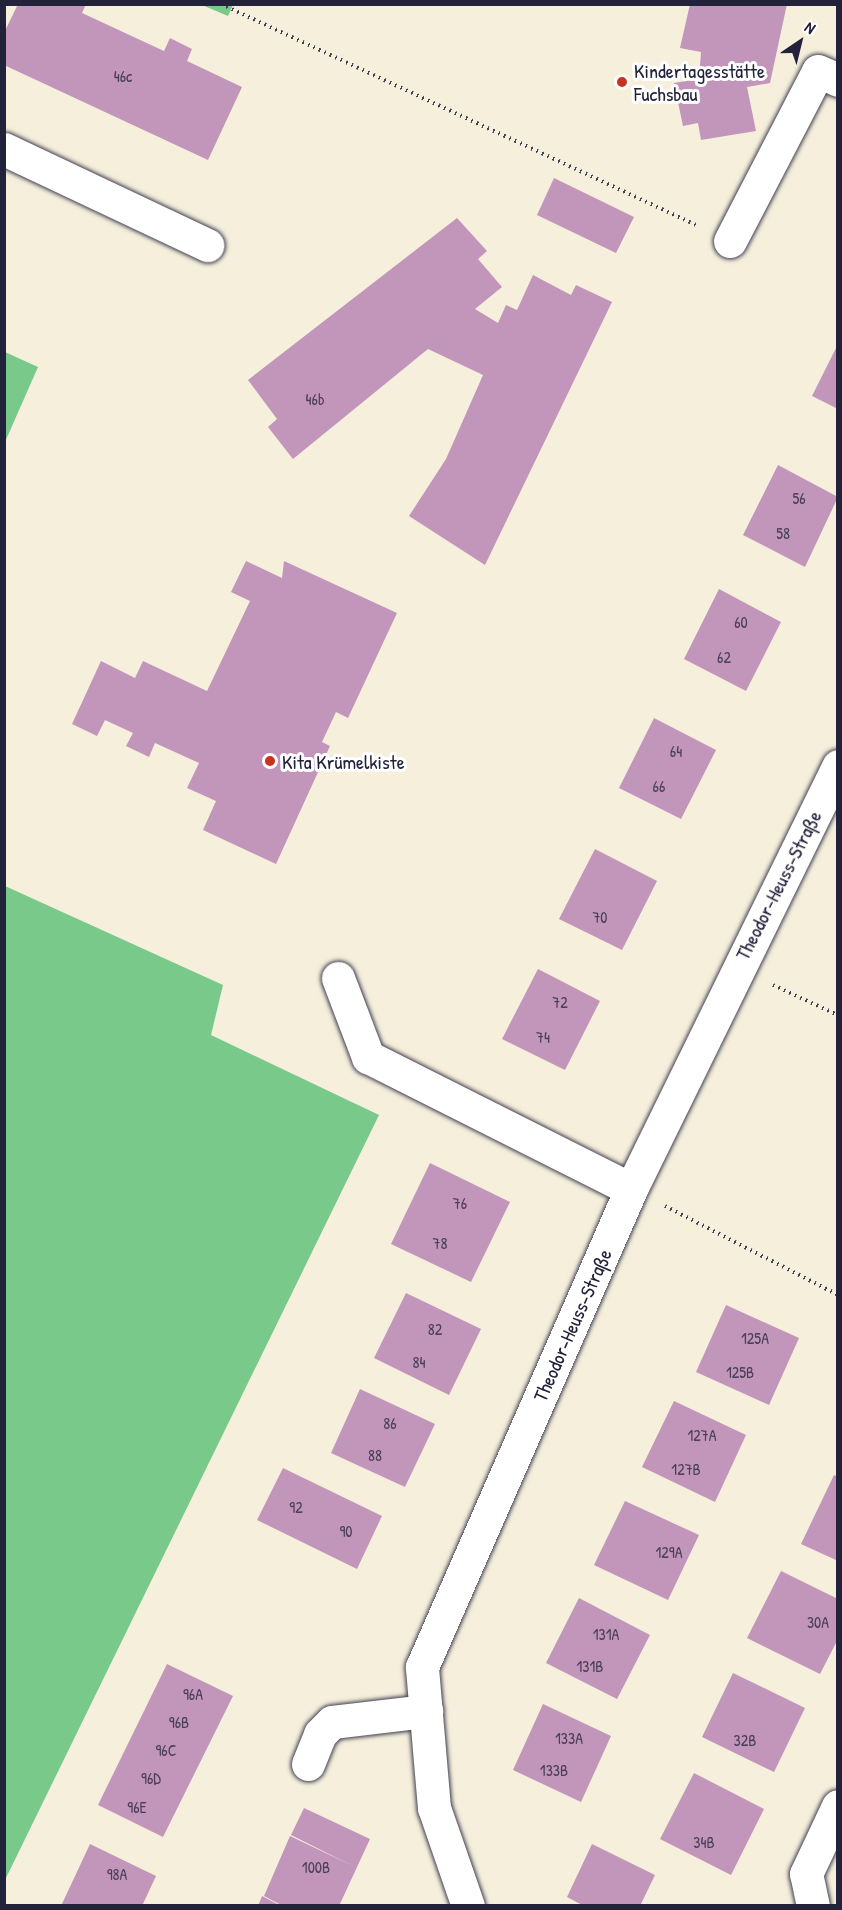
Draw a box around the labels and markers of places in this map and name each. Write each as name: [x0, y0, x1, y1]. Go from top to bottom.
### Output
place label: Kindertagesstätte Fuchsbau: [634, 58, 765, 105]
marker: Kindertagesstätte Fuchsbau: [615, 75, 629, 89]
place label: Kita Krümelkiste: [282, 749, 405, 773]
marker: Kita Krümelkiste: [263, 754, 277, 768]

